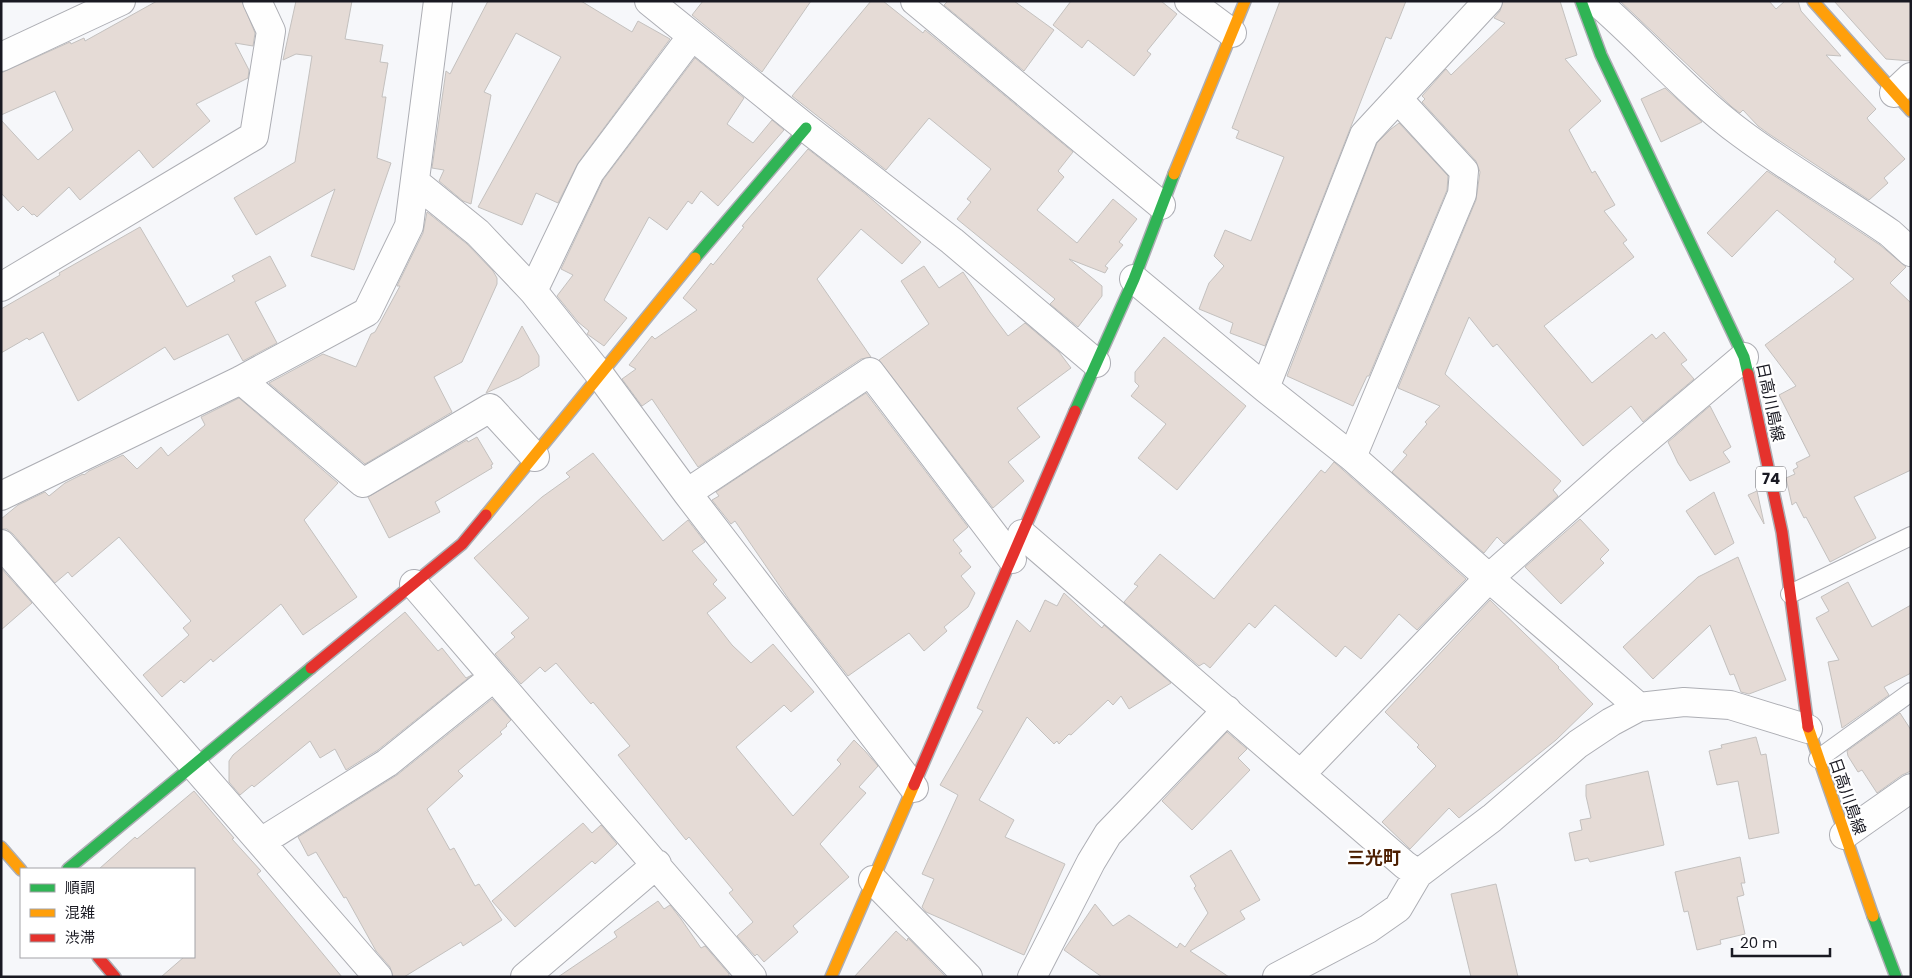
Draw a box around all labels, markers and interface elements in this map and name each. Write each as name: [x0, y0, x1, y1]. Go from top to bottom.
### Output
street label: 日高川島線: [1751, 361, 1790, 444]
road number: 74: [1756, 466, 1786, 492]
street label: 日高川島線: [1824, 755, 1871, 838]
district label: 三光町: [1347, 845, 1401, 870]
legend: [20, 868, 195, 958]
text: 順調: [65, 877, 95, 898]
text: 混雑: [65, 902, 95, 923]
scale bar: [1732, 926, 1830, 958]
text: 渋滞: [65, 927, 95, 948]
text: 20 m: [1740, 932, 1778, 953]

